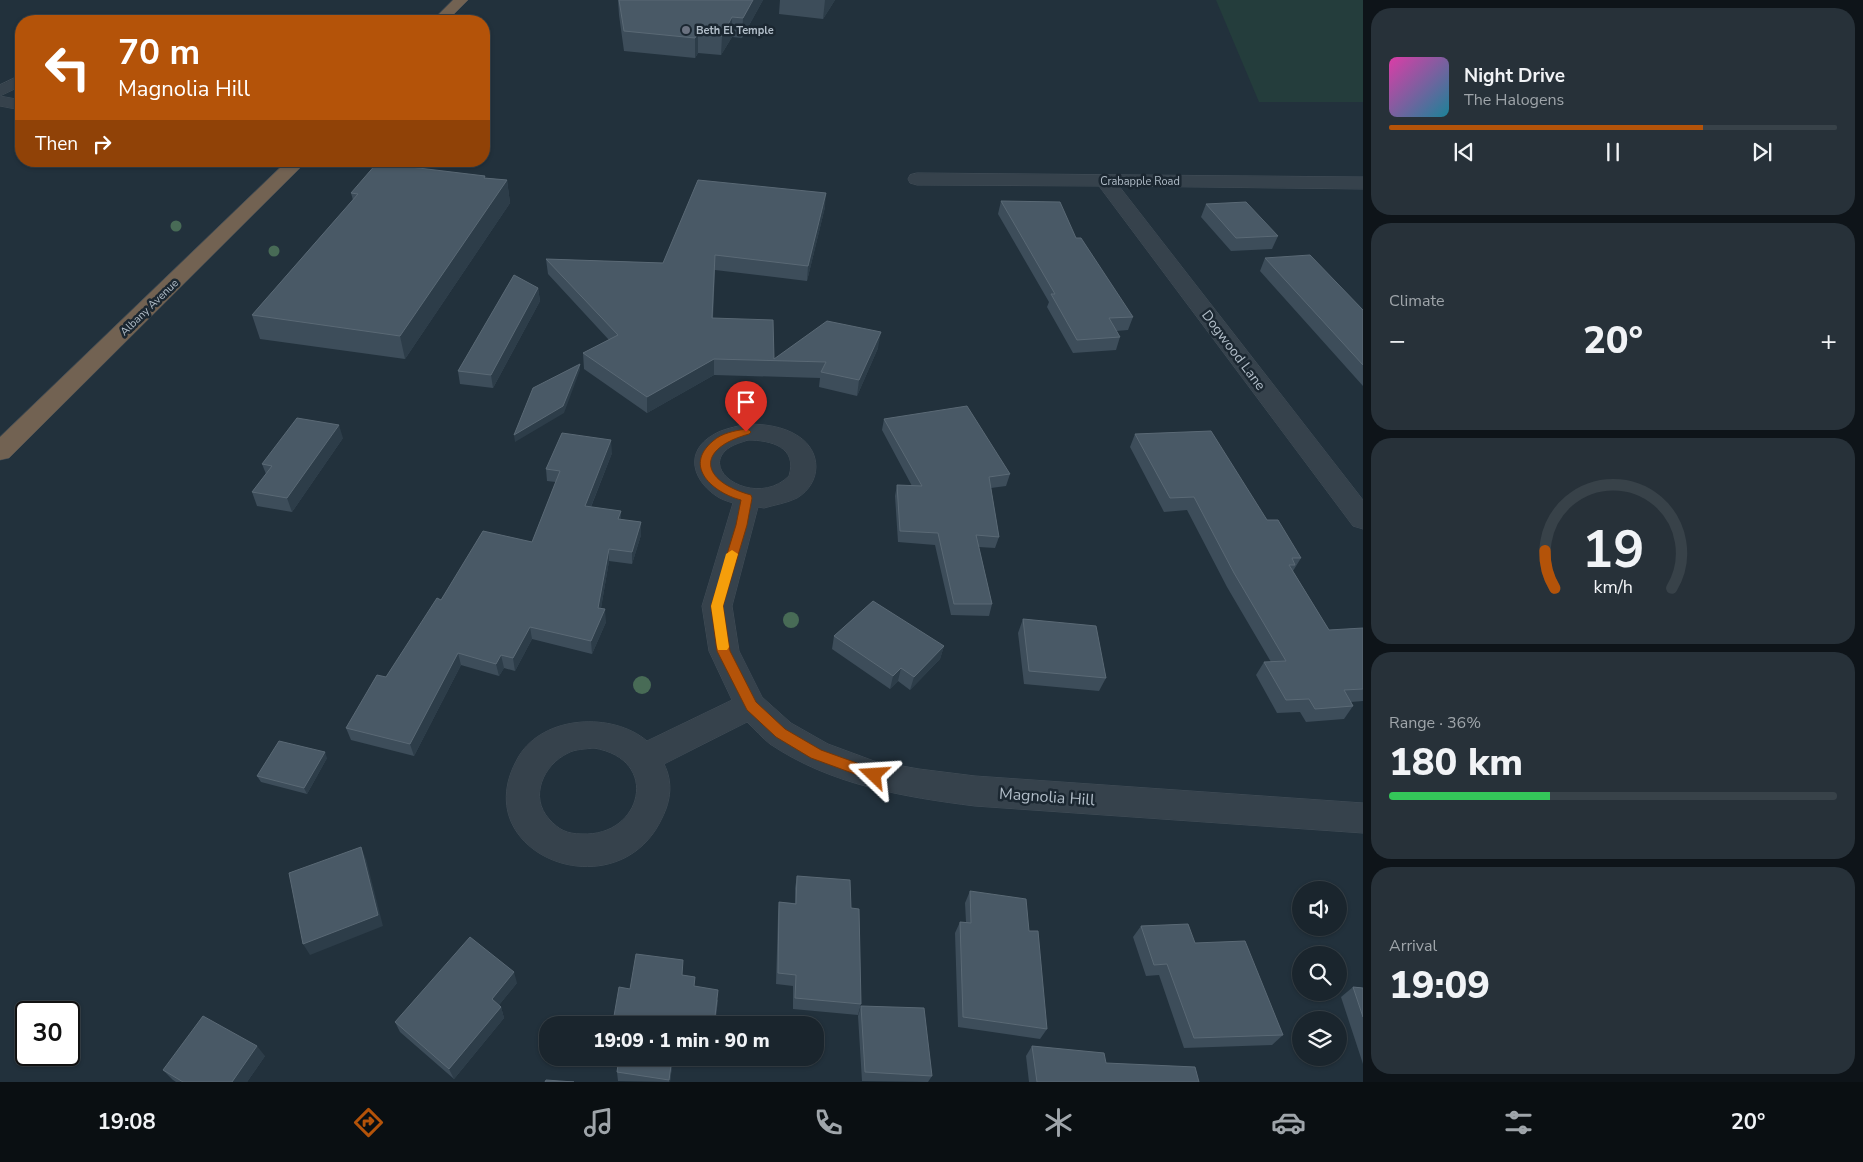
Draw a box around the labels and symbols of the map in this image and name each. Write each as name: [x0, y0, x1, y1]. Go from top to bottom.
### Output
place label: Beth El Temple: [696, 23, 774, 38]
marker: Beth El Temple: [680, 24, 692, 36]
street label: Crabapple Road: [1100, 174, 1180, 189]
street label: Albany Avenue: [117, 276, 182, 339]
street label: Dogwood Lane: [1197, 306, 1270, 394]
pin: [725, 381, 767, 432]
position arrow: [847, 748, 899, 800]
street label: Magnolia Hill: [998, 783, 1096, 811]
speed limit sign: 30: [15, 1001, 80, 1066]

